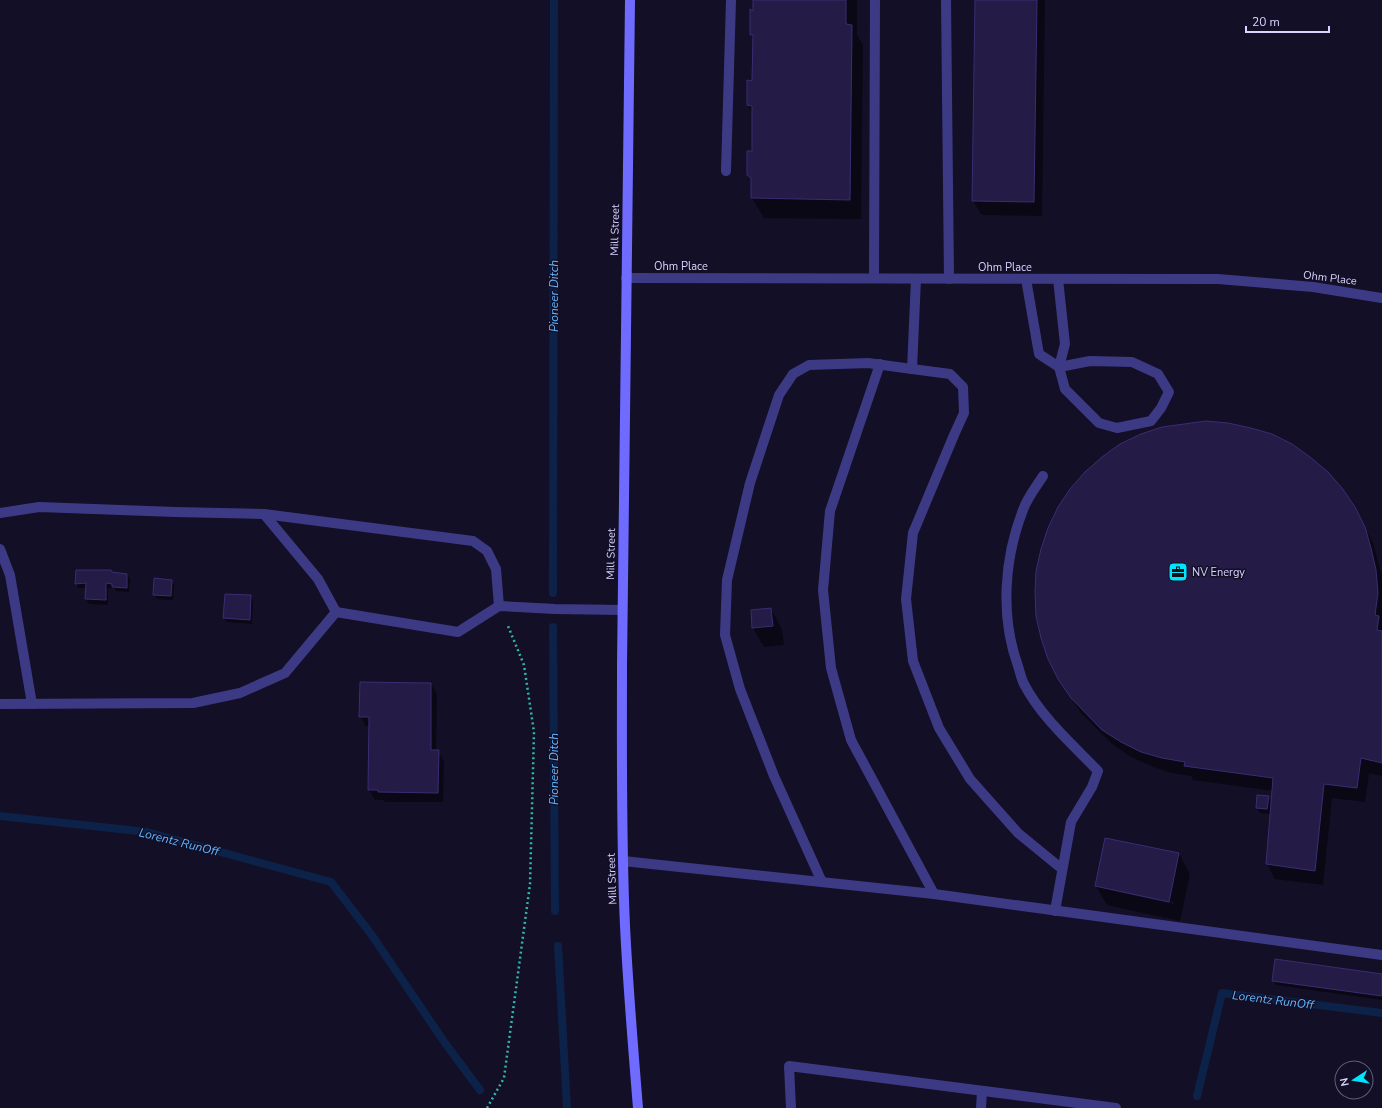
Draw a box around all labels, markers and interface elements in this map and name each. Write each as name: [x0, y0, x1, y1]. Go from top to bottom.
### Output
scale bar: [1246, 8, 1329, 34]
text: 20 m: [1252, 14, 1280, 30]
street label: Mill Street: [607, 204, 623, 256]
street label: Ohm Place: [654, 259, 708, 274]
water label: Pioneer Ditch: [546, 260, 562, 332]
street label: Ohm Place: [978, 260, 1032, 275]
street label: Ohm Place: [1302, 267, 1358, 289]
street label: Mill Street: [603, 528, 619, 580]
office icon: NV Energy: [1167, 561, 1189, 583]
place label: NV Energy: [1192, 565, 1245, 580]
water label: Pioneer Ditch: [546, 733, 562, 805]
water label: Lorentz RunOff: [137, 824, 222, 860]
street label: Mill Street: [604, 853, 620, 905]
water label: Lorentz RunOff: [1231, 987, 1316, 1013]
north arrow: [1334, 1060, 1374, 1100]
text: N: [1337, 1076, 1353, 1088]

